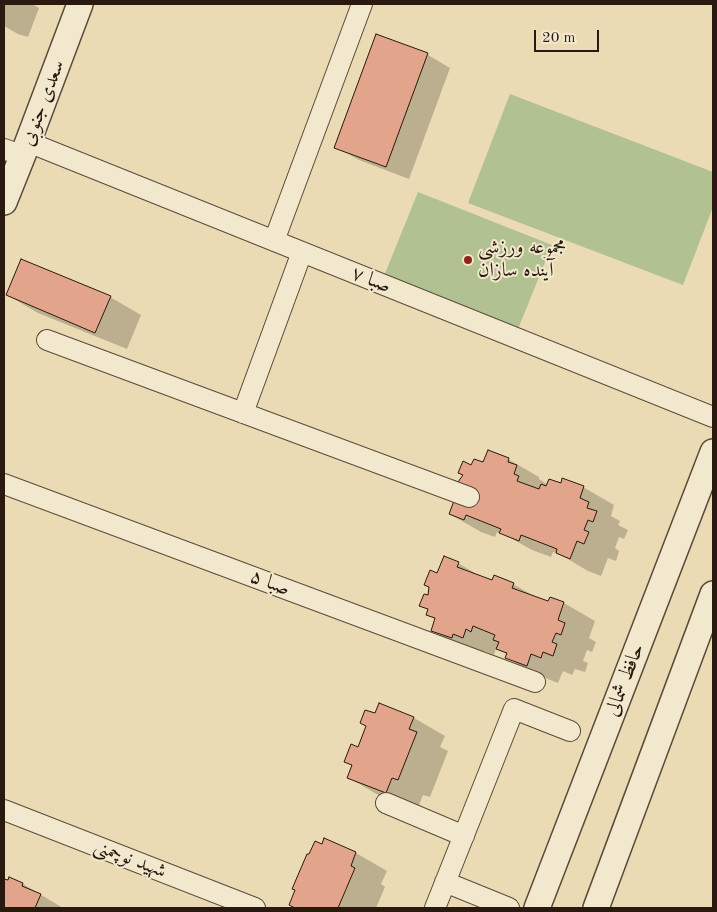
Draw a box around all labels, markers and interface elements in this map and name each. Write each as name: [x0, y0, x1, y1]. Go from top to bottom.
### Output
scale bar: [537, 20, 602, 52]
text: 20 m: [542, 31, 576, 46]
street label: سعدی جنوبی: [16, 57, 70, 149]
place label: مجموعه ورزشی آینده سازان: [478, 236, 566, 283]
marker: مجموعه ورزشی آینده سازان: [462, 254, 474, 266]
street label: صبا ۷: [348, 261, 394, 299]
street label: صبا ۵: [247, 565, 293, 601]
street label: حافظ شمالی: [600, 640, 650, 720]
street label: شهید نوچمنی: [90, 834, 170, 884]

